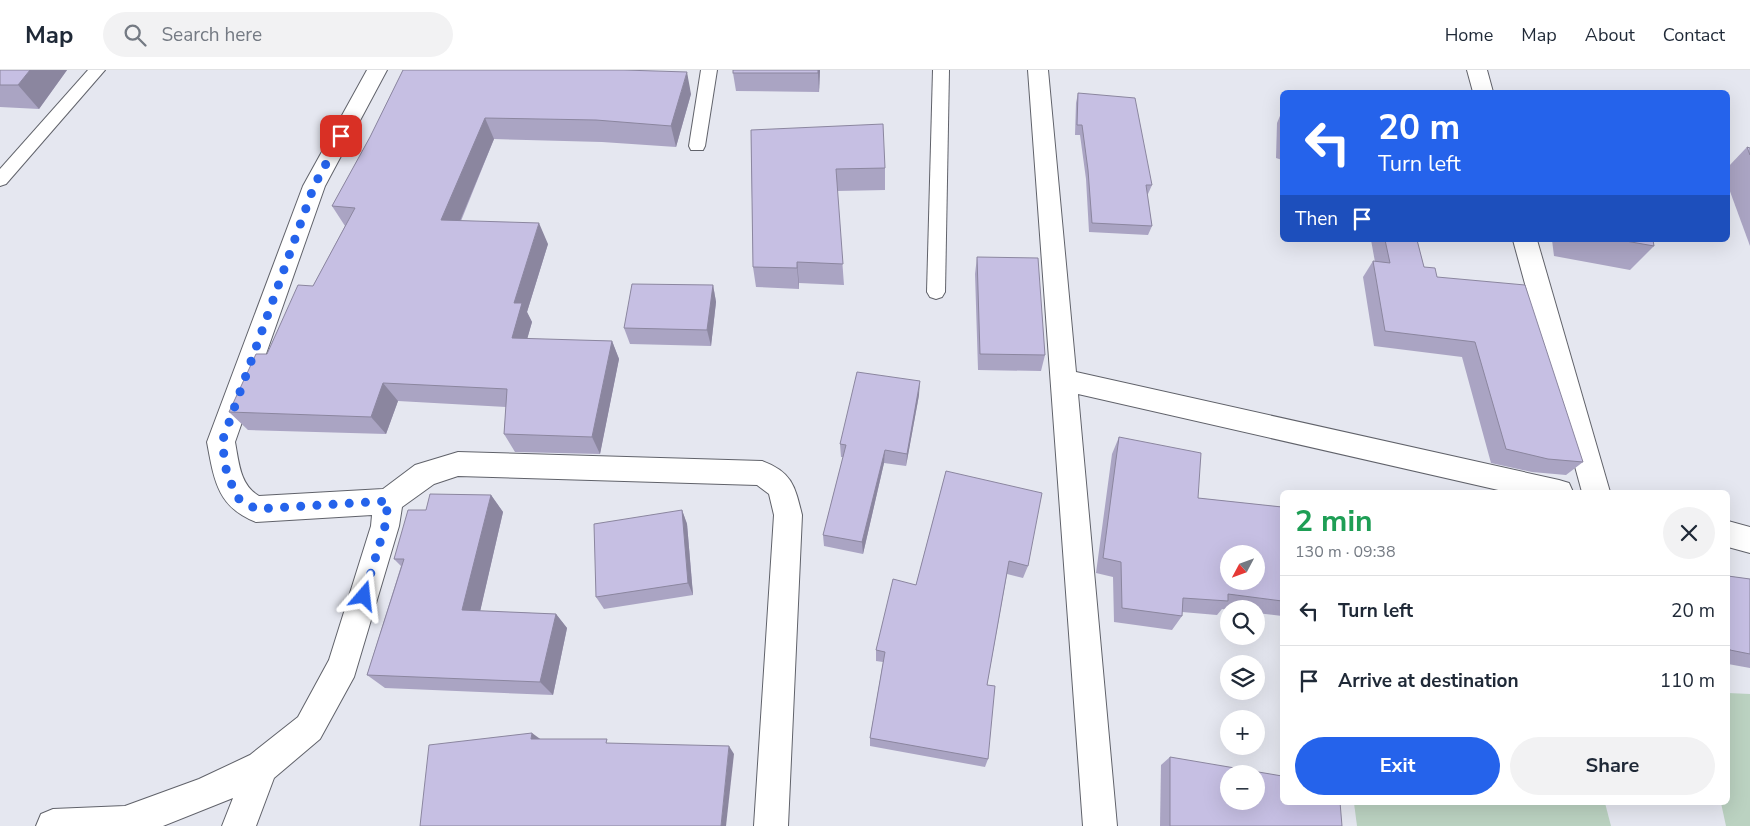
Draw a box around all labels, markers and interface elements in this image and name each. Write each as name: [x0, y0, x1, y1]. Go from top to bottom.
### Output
search box: [103, 12, 453, 57]
text: Map: [25, 19, 73, 51]
icon: search: [121, 21, 149, 49]
text: Search here: [161, 22, 262, 48]
text: Home: [1445, 23, 1493, 47]
text: Map: [1521, 23, 1557, 47]
text: About: [1585, 23, 1635, 47]
text: Contact: [1663, 23, 1725, 47]
text: 20 m: [1378, 104, 1460, 151]
icon: left: [1295, 110, 1360, 175]
pin: [320, 115, 362, 157]
icon: arrive: [327, 122, 355, 150]
text: Turn left: [1378, 149, 1461, 179]
icon: arrive: [1348, 205, 1376, 233]
text: Then: [1295, 206, 1338, 232]
text: 2 min: [1295, 501, 1373, 542]
button: close: [1663, 507, 1715, 559]
text: 130 m · 09:38: [1295, 541, 1396, 563]
north arrow: [1220, 545, 1265, 590]
map controls: [1220, 545, 1265, 810]
position arrow: [337, 569, 389, 621]
icon: left: [1295, 597, 1323, 625]
text: Turn left: [1338, 598, 1413, 624]
text: 20 m: [1671, 598, 1715, 624]
button: search: [1220, 600, 1265, 645]
button: layers: [1220, 655, 1265, 700]
icon: arrive: [1295, 667, 1323, 695]
text: Arrive at destination: [1338, 668, 1519, 694]
text: 110 m: [1660, 668, 1715, 694]
button: +: [1220, 710, 1265, 755]
button: Exit: [1295, 737, 1500, 795]
button: Share: [1510, 737, 1715, 795]
button: −: [1220, 765, 1265, 810]

